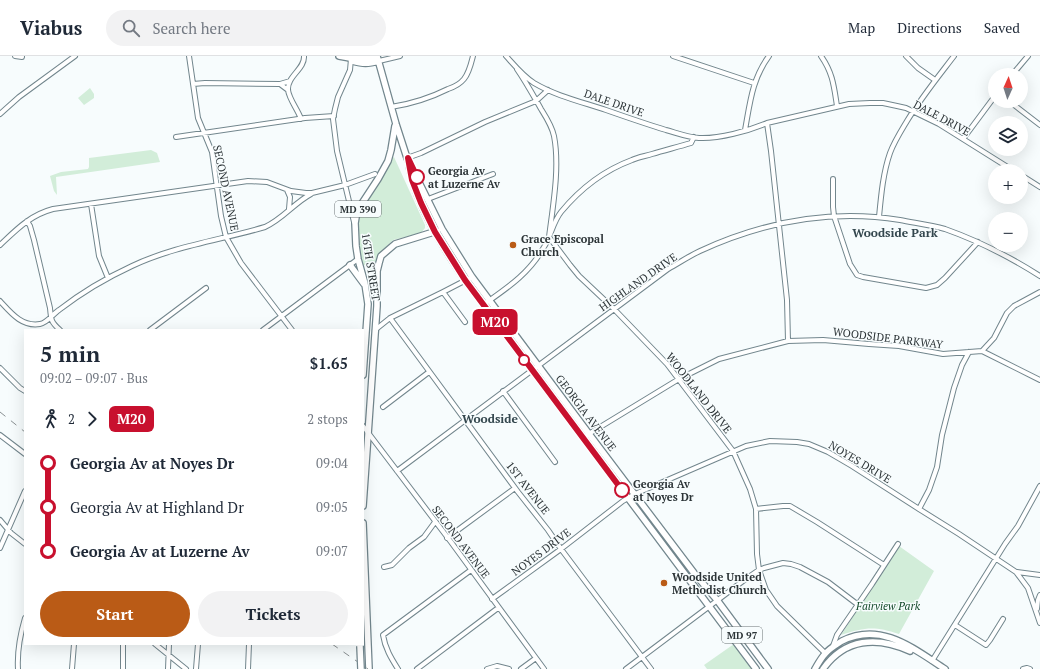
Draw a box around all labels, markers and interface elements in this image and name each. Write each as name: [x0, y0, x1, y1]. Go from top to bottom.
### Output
search box: [106, 10, 386, 46]
text: Viabus: [20, 15, 82, 40]
icon: search: [120, 17, 142, 39]
text: Search here: [152, 18, 230, 38]
text: Map: [848, 18, 875, 37]
text: Directions: [897, 18, 962, 37]
text: Saved: [984, 18, 1020, 37]
north arrow: [988, 68, 1028, 108]
map controls: [988, 68, 1028, 252]
street label: DALE DRIVE: [582, 86, 646, 120]
street label: DALE DRIVE: [911, 97, 973, 139]
button: layers: [988, 116, 1028, 156]
street label: SECOND AVENUE: [210, 144, 242, 232]
place label: Georgia Av at Luzerne Av: [428, 164, 501, 191]
button: +: [988, 164, 1028, 204]
marker: Georgia Av at Luzerne Av: [409, 169, 425, 185]
road number: MD 390: [335, 201, 381, 217]
button: −: [988, 212, 1028, 252]
district label: Woodside Park: [852, 225, 938, 240]
street label: 16TH STREET: [359, 232, 383, 302]
place label: Grace Episcopal Church: [521, 232, 604, 259]
marker: Grace Episcopal Church: [508, 240, 518, 250]
street label: HIGHLAND DRIVE: [596, 250, 680, 314]
line badge: M20: [472, 309, 518, 335]
text: M20: [481, 312, 509, 331]
street label: WOODSIDE PARKWAY: [832, 324, 945, 352]
text: 5 min: [40, 339, 100, 368]
street label: WOODLAND DRIVE: [663, 350, 735, 436]
text: $1.65: [310, 353, 348, 373]
unlabelled marker: [518, 354, 530, 366]
text: 09:02 – 09:07 · Bus: [40, 369, 148, 387]
street label: GEORGIA AVENUE: [553, 372, 619, 454]
icon: walk: [40, 408, 62, 430]
icon: forward: [81, 408, 103, 430]
text: M20: [117, 409, 146, 428]
text: 2: [68, 410, 75, 428]
text: 2 stops: [307, 410, 348, 428]
district label: Woodside: [462, 411, 519, 426]
street label: NOYES DRIVE: [826, 438, 894, 486]
text: Georgia Av at Noyes Dr: [70, 453, 234, 473]
text: 09:04: [316, 454, 348, 472]
street label: 1ST AVENUE: [503, 459, 553, 517]
place label: Georgia Av at Noyes Dr: [633, 477, 694, 504]
marker: Georgia Av at Noyes Dr: [614, 482, 630, 498]
text: Georgia Av at Highland Dr: [70, 497, 244, 517]
text: 09:05: [316, 498, 348, 516]
street label: SECOND AVENUE: [429, 503, 493, 581]
street label: NOYES DRIVE: [509, 525, 573, 579]
text: Georgia Av at Luzerne Av: [70, 541, 250, 561]
text: 09:07: [316, 542, 348, 560]
place label: Woodside United Methodist Church: [672, 570, 767, 597]
marker: Woodside United Methodist Church: [659, 578, 669, 588]
button: Start: [40, 591, 190, 637]
button: Tickets: [198, 591, 348, 637]
park label: Fairview Park: [855, 599, 921, 613]
road number: MD 97: [722, 627, 762, 643]

